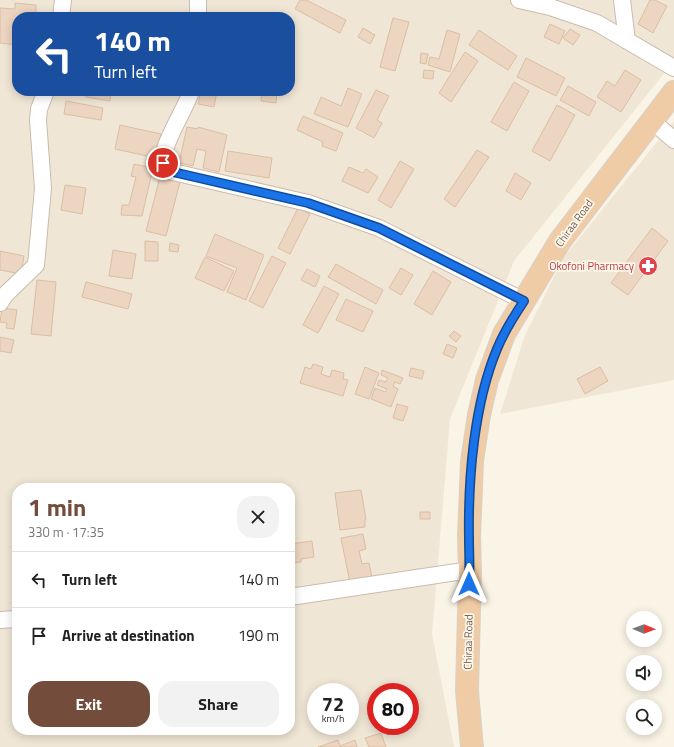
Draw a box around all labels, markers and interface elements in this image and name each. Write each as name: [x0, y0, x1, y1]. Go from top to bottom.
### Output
text: 140 m: [94, 19, 171, 62]
icon: left: [28, 28, 80, 80]
text: Turn left: [94, 58, 157, 85]
pin: [146, 146, 180, 180]
icon: arrive: [152, 152, 174, 174]
street label: Chiraa Road: [551, 196, 597, 250]
pharmacy icon: Okofoni Pharmacy: [637, 255, 659, 277]
place label: Okofoni Pharmacy: [549, 258, 635, 274]
text: 1 min: [28, 489, 86, 525]
button: close: [237, 496, 279, 538]
text: 330 m · 17:35: [28, 522, 104, 542]
position arrow: [448, 563, 490, 605]
text: Turn left: [62, 568, 117, 591]
text: 140 m: [238, 568, 279, 591]
icon: left: [28, 569, 50, 591]
north arrow: [626, 611, 662, 647]
map controls: [626, 611, 662, 735]
street label: Chiraa Road: [460, 614, 476, 670]
text: Arrive at destination: [62, 624, 195, 647]
text: 190 m: [238, 624, 279, 647]
icon: arrive: [28, 625, 50, 647]
button: sound: [626, 655, 662, 691]
button: Exit: [28, 681, 150, 727]
button: Share: [158, 681, 279, 727]
speed limit sign: 80: [367, 683, 419, 735]
text: 72: [322, 688, 344, 719]
button: search: [626, 699, 662, 735]
text: km/h: [322, 711, 344, 726]

